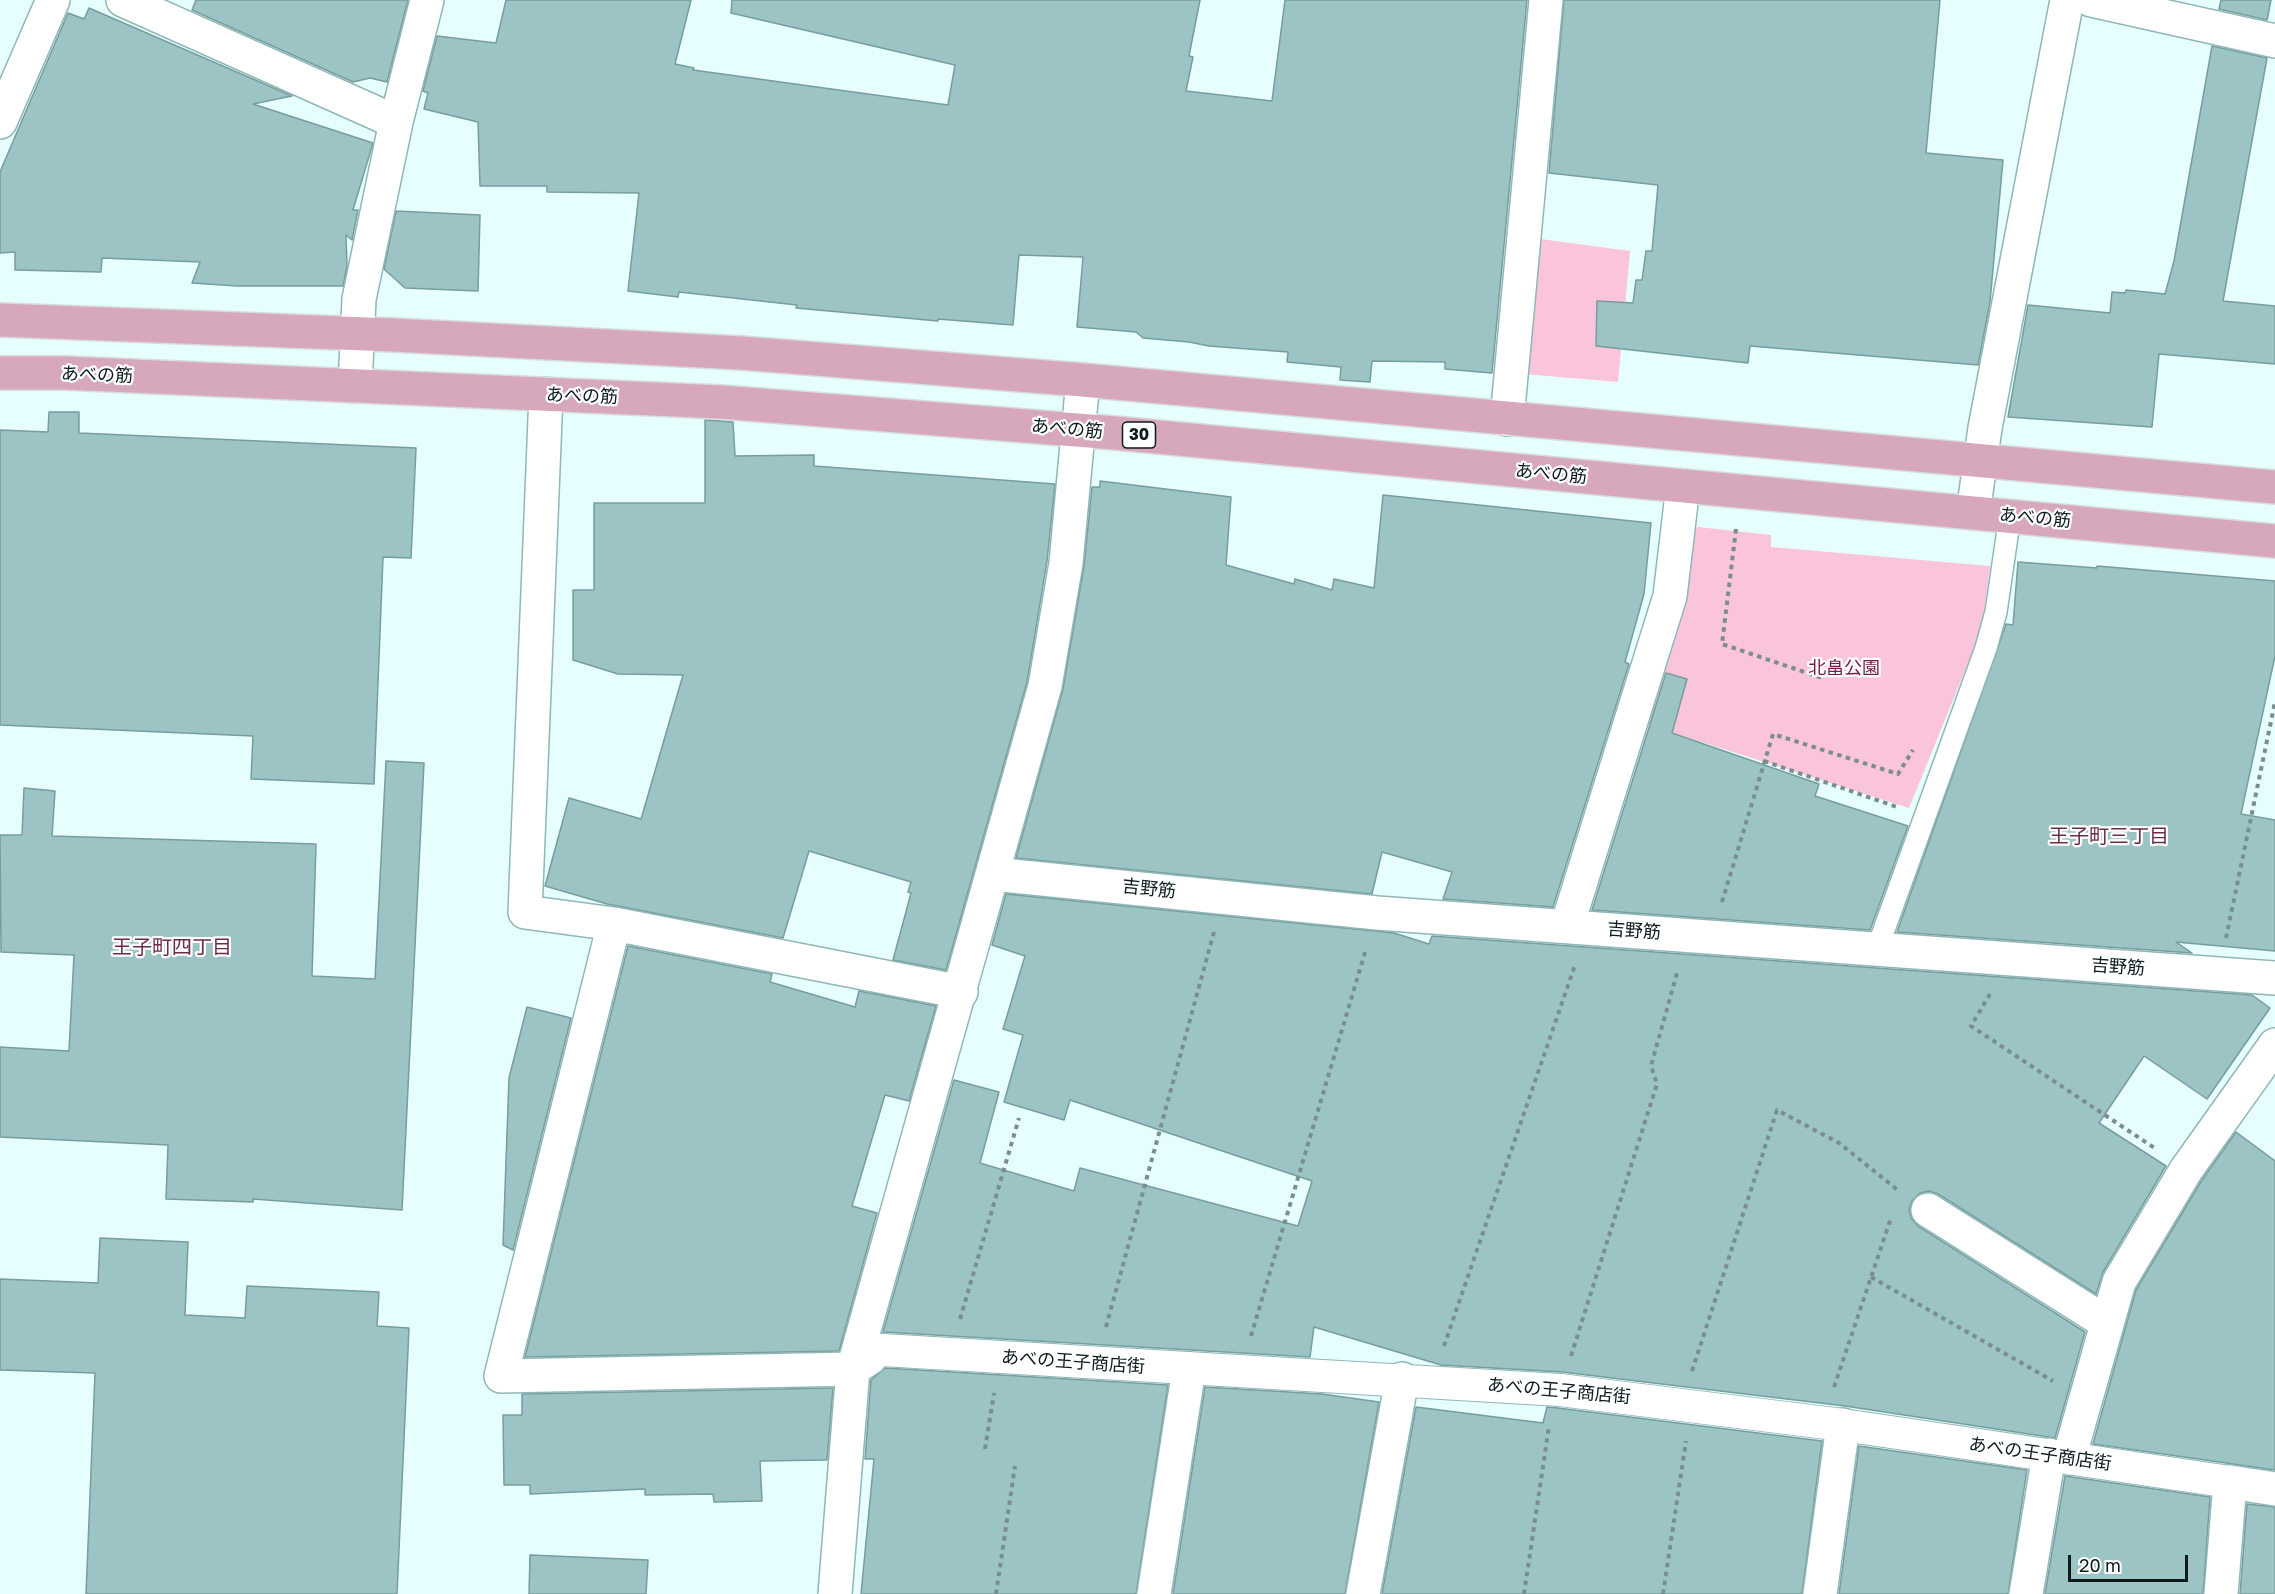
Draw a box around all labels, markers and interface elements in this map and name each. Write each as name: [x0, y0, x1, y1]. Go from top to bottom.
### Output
street label: あべの筋: [61, 363, 133, 387]
street label: あべの筋: [546, 384, 618, 408]
street label: あべの筋: [1030, 415, 1104, 443]
road number: 30: [1122, 422, 1156, 448]
street label: あべの筋: [1514, 460, 1588, 488]
street label: あべの筋: [1998, 504, 2072, 532]
park label: 北畠公園: [1808, 657, 1880, 679]
district label: 王子町三丁目: [2049, 825, 2169, 849]
street label: 吉野筋: [1121, 875, 1177, 903]
street label: 吉野筋: [1606, 918, 1662, 944]
district label: 王子町四丁目: [112, 936, 232, 960]
street label: 吉野筋: [2090, 954, 2146, 980]
street label: あべの王子商店街: [1000, 1346, 1146, 1378]
street label: あべの王子商店街: [1486, 1374, 1632, 1408]
street label: あべの王子商店街: [1967, 1433, 2113, 1475]
scale bar: [2071, 1543, 2191, 1581]
text: 20 m: [2079, 1554, 2121, 1576]

